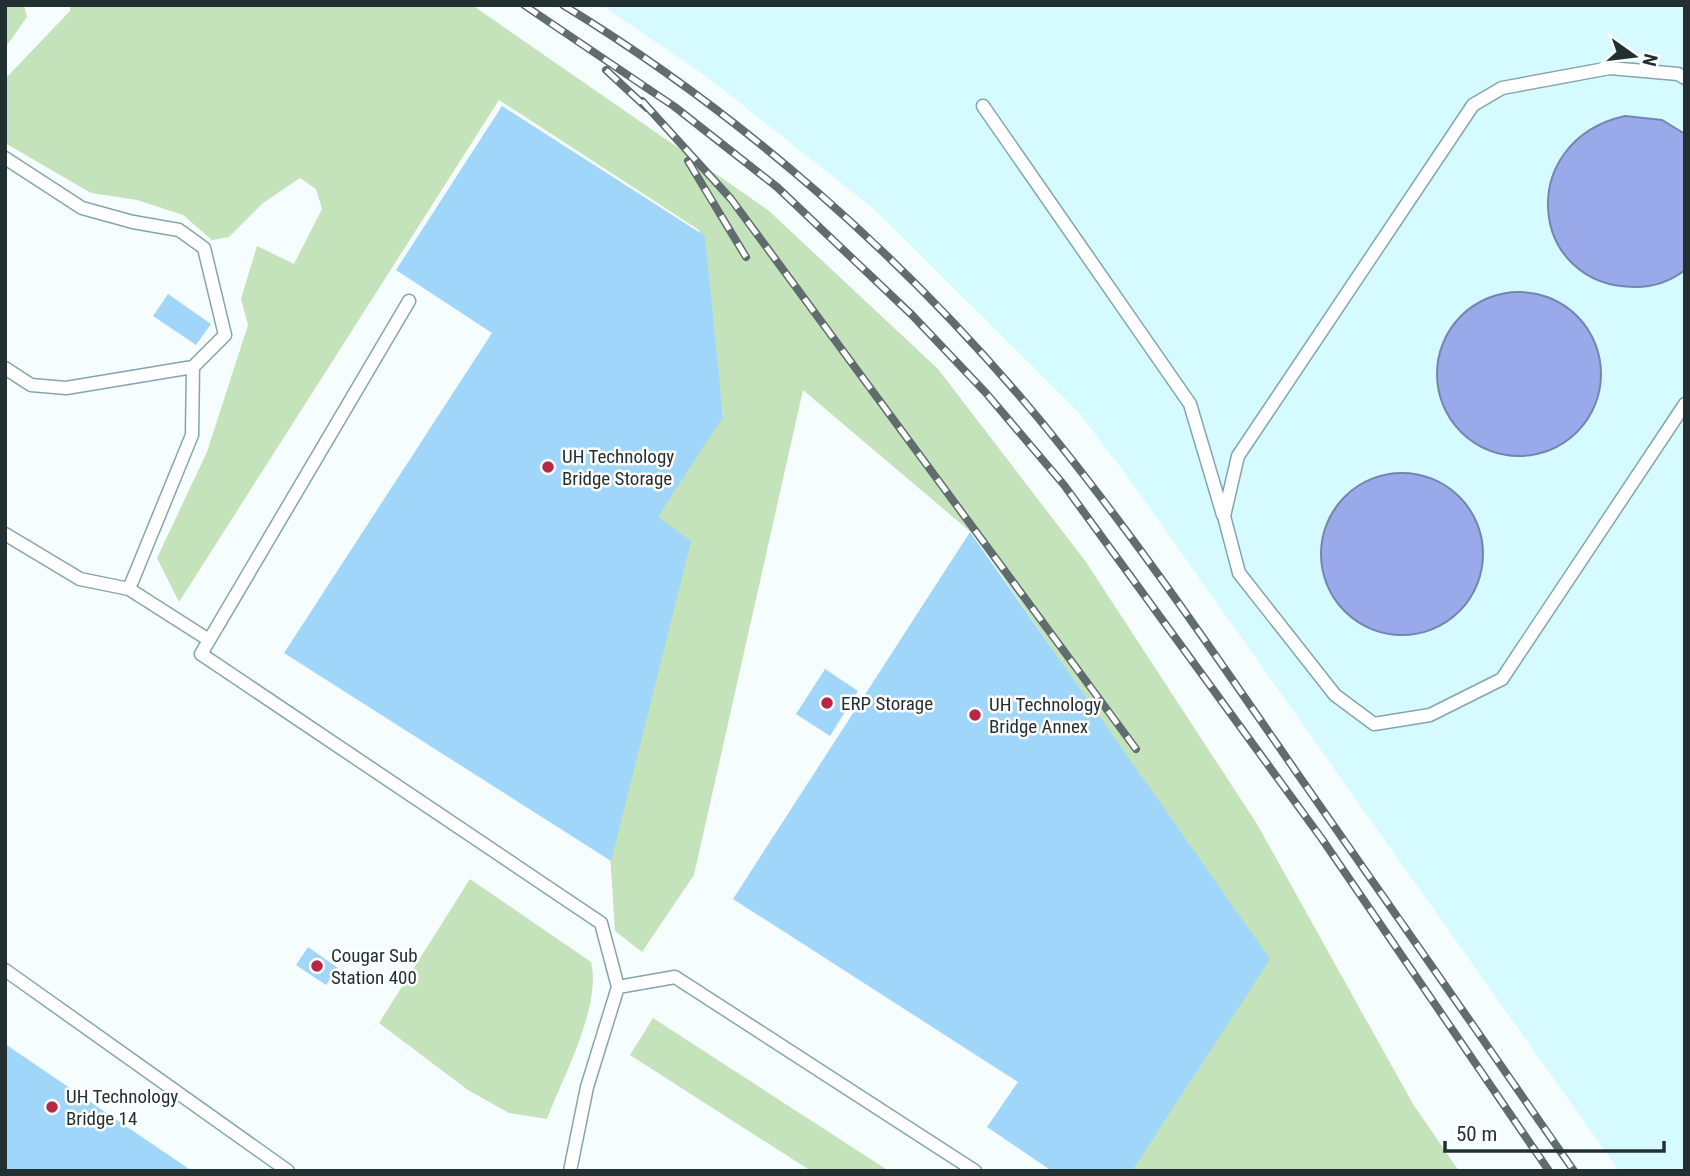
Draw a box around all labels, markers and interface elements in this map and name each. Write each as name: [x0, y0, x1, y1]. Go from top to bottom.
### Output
north arrow: [1599, 21, 1669, 91]
text: N: [1637, 52, 1663, 68]
place label: UH Technology Bridge Storage: [562, 445, 674, 490]
marker: UH Technology Bridge Storage: [540, 459, 556, 475]
place label: ERP Storage: [841, 692, 933, 715]
place label: UH Technology Bridge Annex: [989, 693, 1101, 738]
marker: ERP Storage: [819, 695, 835, 711]
marker: UH Technology Bridge Annex: [967, 707, 983, 723]
place label: Cougar Sub Station 400: [331, 944, 418, 989]
marker: Cougar Sub Station 400: [309, 958, 325, 974]
place label: UH Technology Bridge 14: [66, 1085, 178, 1130]
marker: UH Technology Bridge 14: [44, 1099, 60, 1115]
scale bar: [1445, 1110, 1664, 1154]
text: 50 m: [1456, 1122, 1497, 1146]

